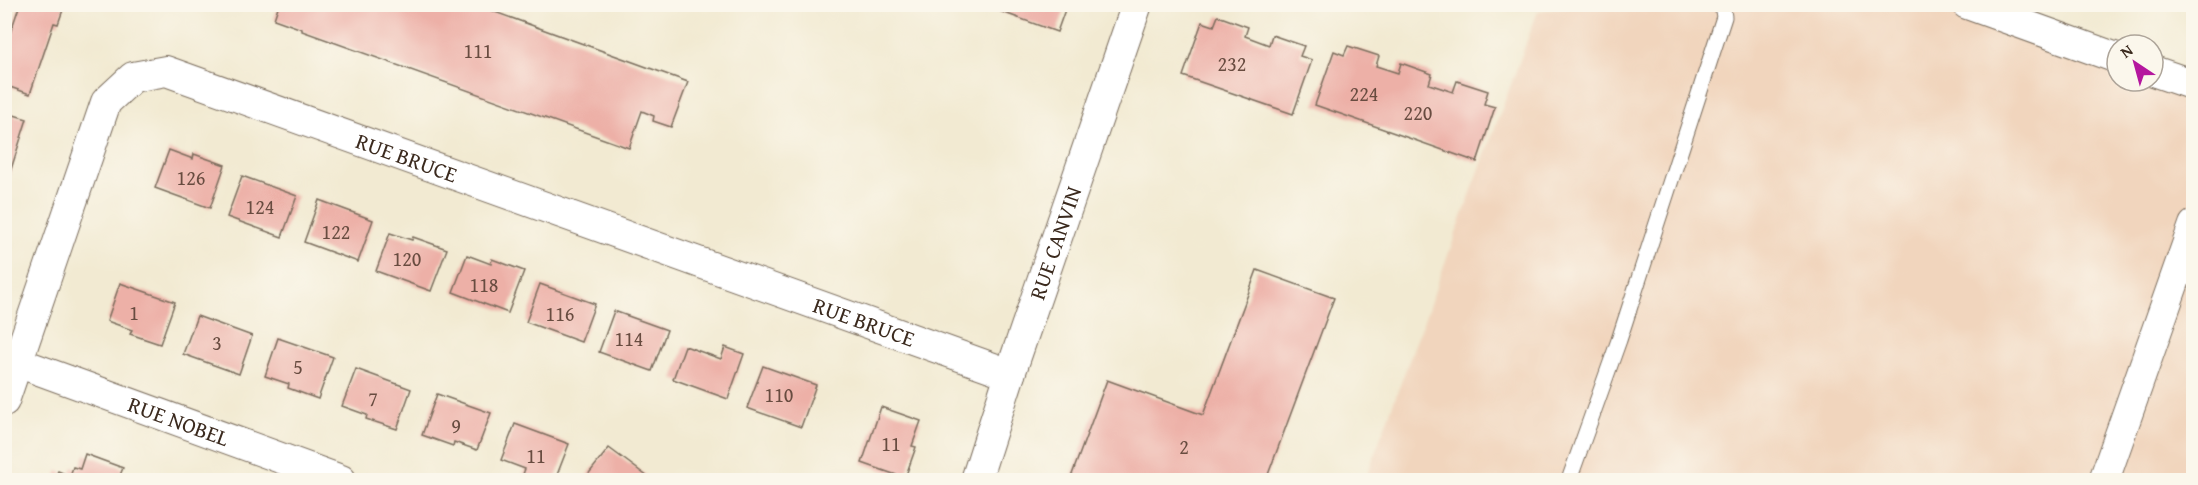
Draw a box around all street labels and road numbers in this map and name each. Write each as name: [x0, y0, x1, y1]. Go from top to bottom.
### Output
street label: RUE BRUCE: [351, 124, 462, 190]
street label: RUE CANVIN: [1021, 182, 1089, 304]
street label: RUE BRUCE: [809, 289, 919, 355]
street label: RUE NOBEL: [124, 388, 234, 454]

